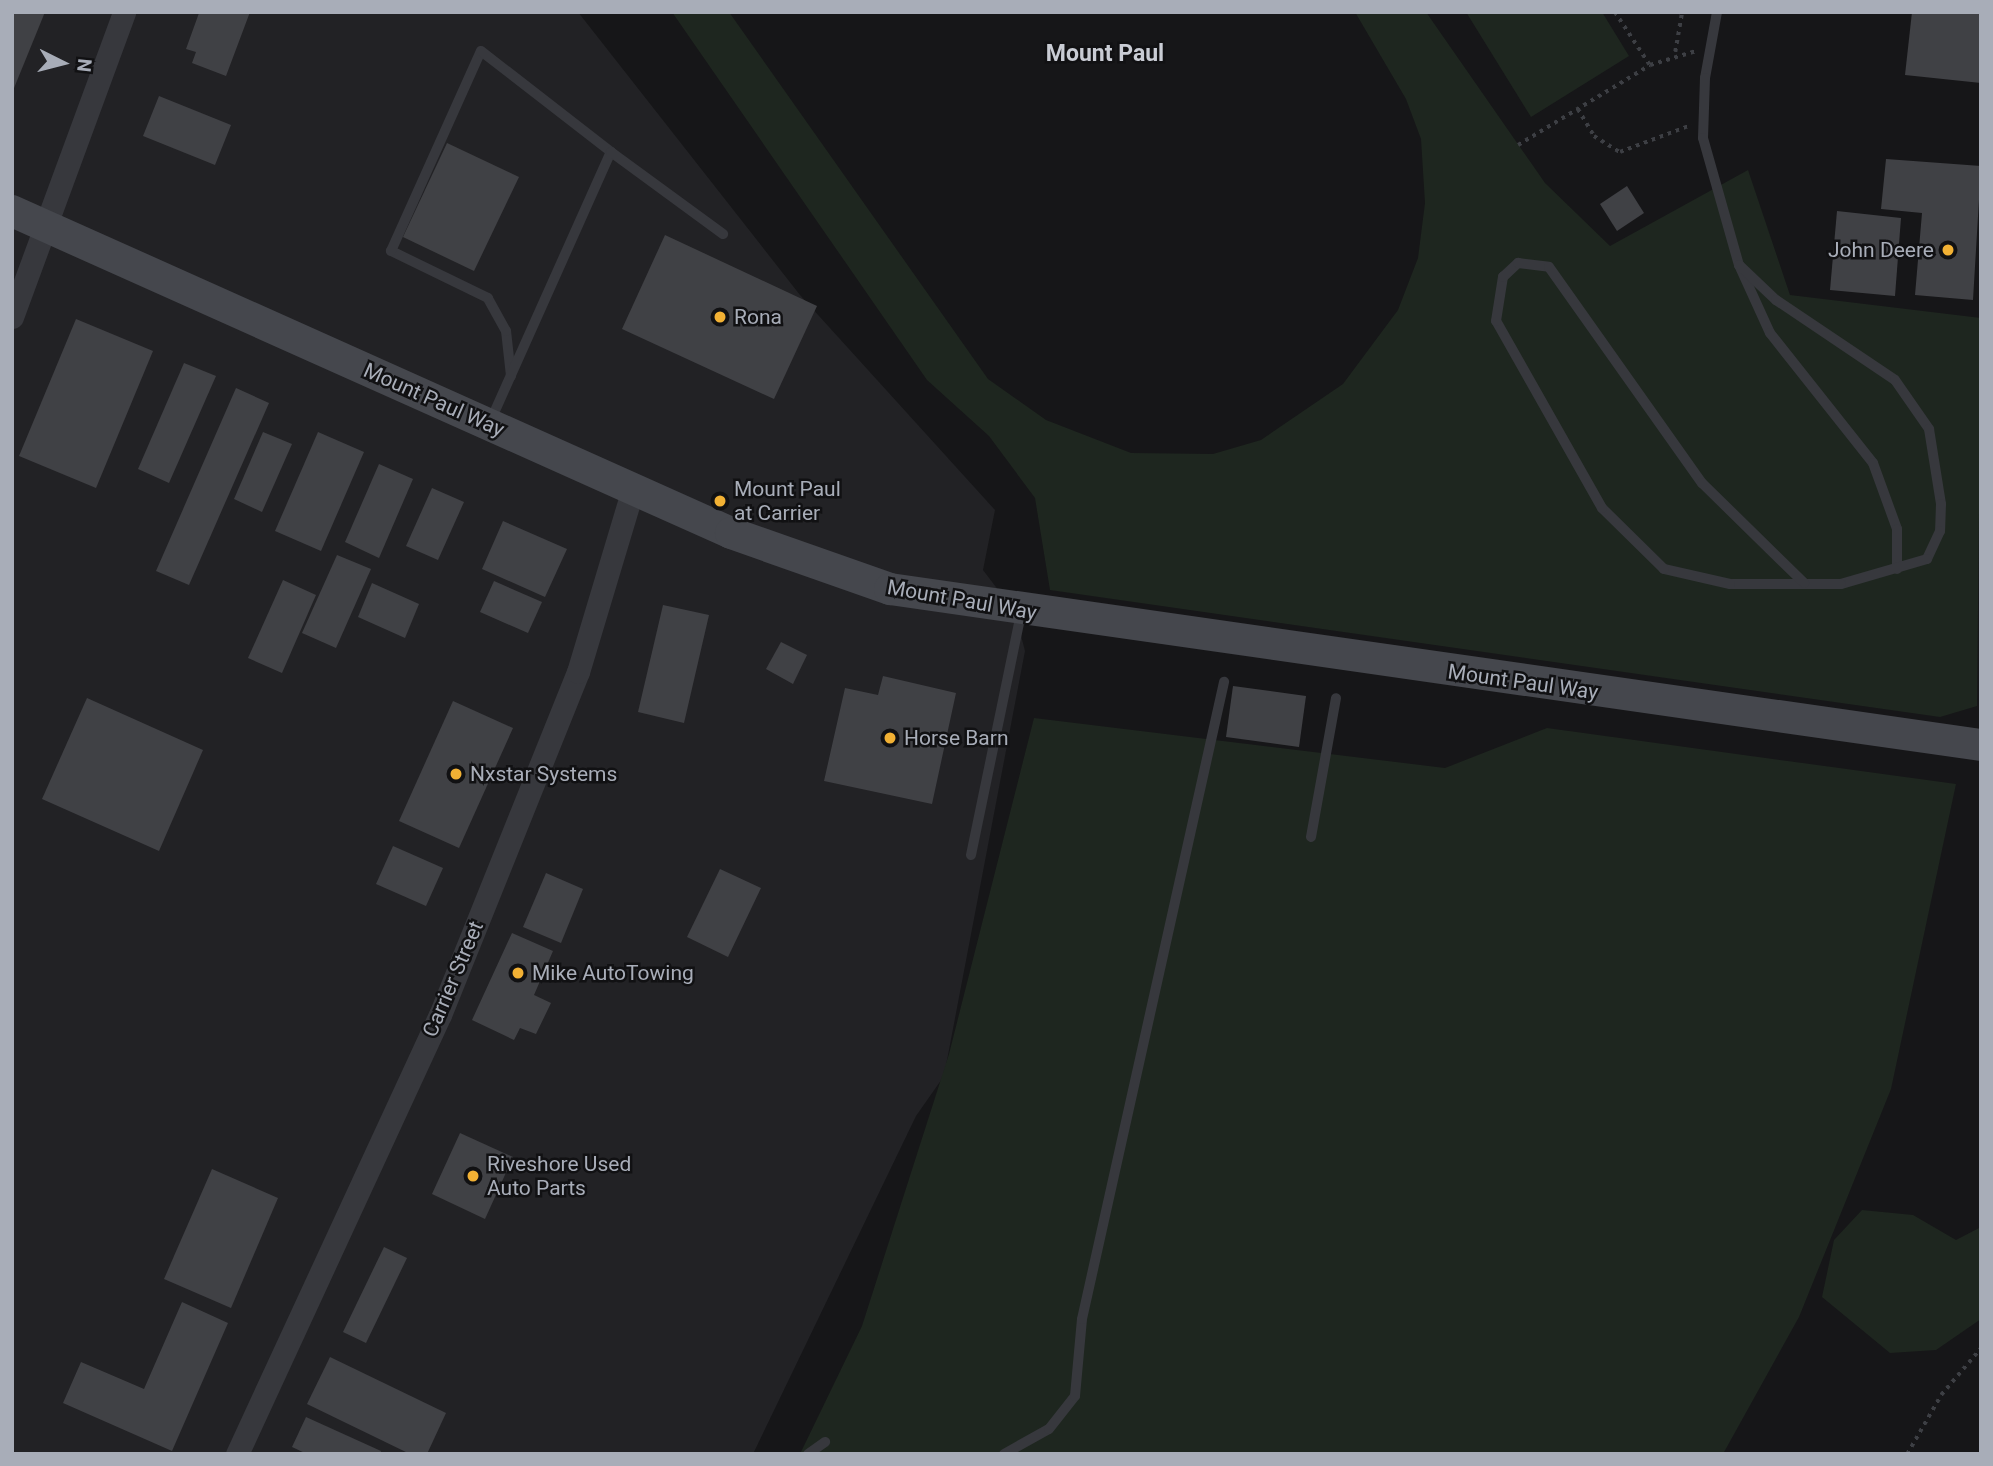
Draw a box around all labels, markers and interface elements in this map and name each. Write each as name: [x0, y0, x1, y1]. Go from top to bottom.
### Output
north arrow: [28, 28, 98, 98]
district label: Mount Paul: [1046, 40, 1164, 68]
text: N: [72, 57, 97, 73]
place label: John Deere: [1828, 237, 1934, 263]
marker: John Deere: [1940, 242, 1956, 258]
place label: Rona: [734, 304, 782, 330]
marker: Rona: [712, 309, 728, 325]
street label: Mount Paul Way: [360, 358, 508, 442]
place label: Mount Paul at Carrier: [734, 476, 841, 526]
marker: Mount Paul at Carrier: [712, 493, 728, 509]
street label: Mount Paul Way: [885, 574, 1039, 626]
street label: Mount Paul Way: [1446, 659, 1600, 705]
place label: Horse Barn: [904, 725, 1008, 751]
marker: Horse Barn: [882, 730, 898, 746]
place label: Nxstar Systems: [470, 761, 617, 787]
marker: Nxstar Systems: [448, 766, 464, 782]
street label: Carrier Street: [417, 917, 489, 1041]
place label: Mike AutoTowing: [532, 960, 694, 986]
marker: Mike AutoTowing: [510, 965, 526, 981]
place label: Riveshore Used Auto Parts: [487, 1151, 631, 1201]
marker: Riveshore Used Auto Parts: [465, 1168, 481, 1184]

